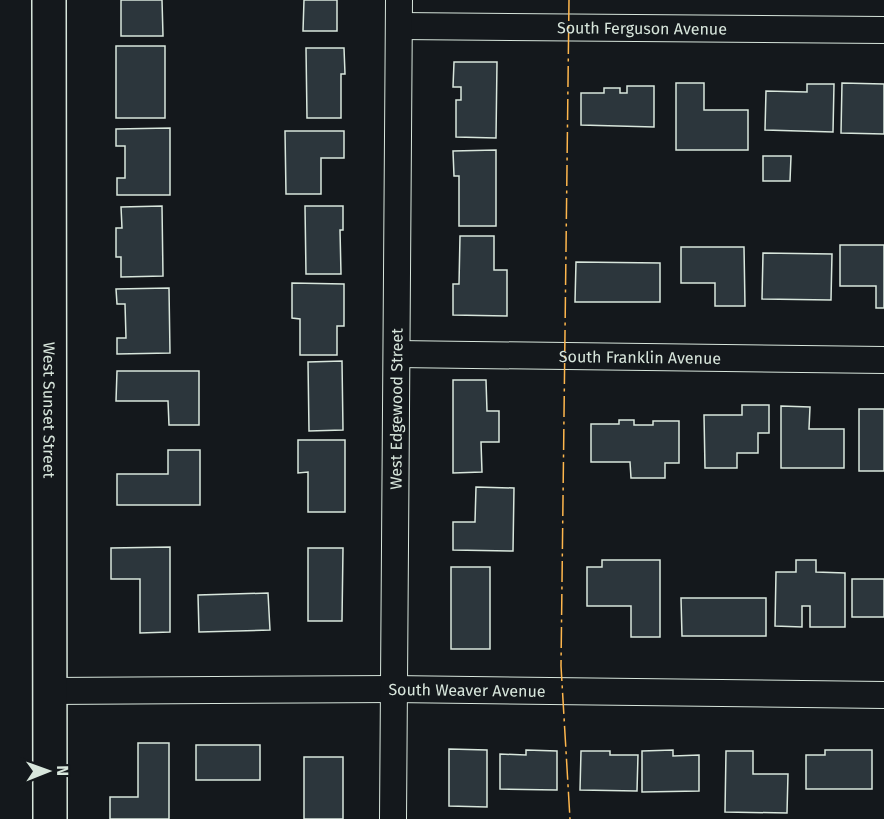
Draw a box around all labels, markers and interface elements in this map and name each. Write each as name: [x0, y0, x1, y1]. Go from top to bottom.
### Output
street label: South Ferguson Avenue: [557, 18, 727, 39]
street label: West Edgewood Street: [386, 328, 407, 490]
street label: West Sunset Street: [39, 342, 59, 478]
street label: South Franklin Avenue: [559, 347, 721, 368]
street label: South Weaver Avenue: [388, 680, 546, 701]
north arrow: [18, 741, 78, 801]
text: N: [53, 765, 72, 776]

